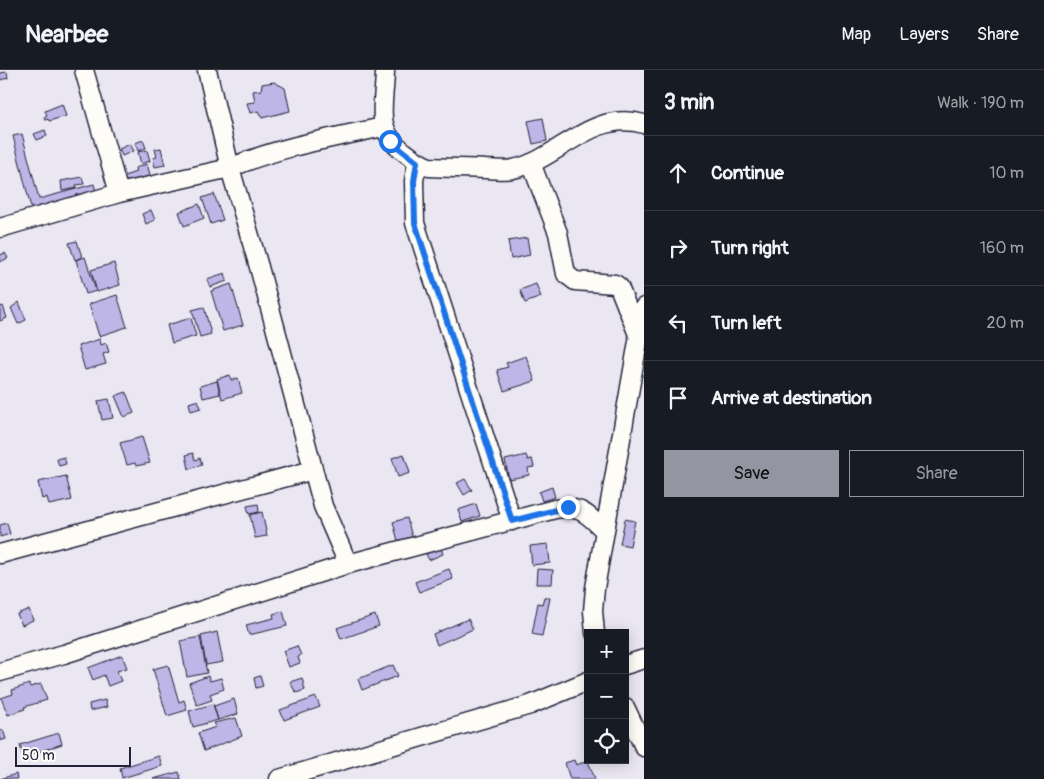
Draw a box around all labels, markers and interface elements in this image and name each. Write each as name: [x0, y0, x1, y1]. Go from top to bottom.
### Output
text: Nearbee: [25, 20, 108, 49]
text: Map: [842, 23, 871, 46]
text: Layers: [899, 23, 949, 46]
text: Share: [977, 23, 1019, 46]
text: 3 min: [664, 89, 714, 116]
text: Walk · 190 m: [937, 93, 1024, 113]
route start: [379, 130, 402, 153]
icon: ahead: [664, 159, 692, 187]
text: Continue: [711, 161, 784, 185]
text: 10 m: [989, 163, 1024, 183]
icon: right: [664, 234, 692, 262]
text: Turn right: [711, 236, 789, 260]
text: 160 m: [980, 238, 1024, 258]
icon: left: [664, 309, 692, 337]
text: Turn left: [711, 311, 781, 335]
text: 20 m: [986, 313, 1024, 333]
icon: arrive: [664, 384, 692, 412]
text: Arrive at destination: [711, 386, 872, 410]
button: Save: [664, 450, 839, 497]
button: Share: [849, 450, 1024, 497]
route end: [557, 496, 580, 519]
map controls: [584, 629, 629, 764]
button: +: [584, 629, 629, 674]
button: −: [584, 674, 629, 719]
button: locate: [584, 719, 629, 764]
scale bar: [15, 744, 131, 767]
text: 50 m: [22, 747, 55, 764]

